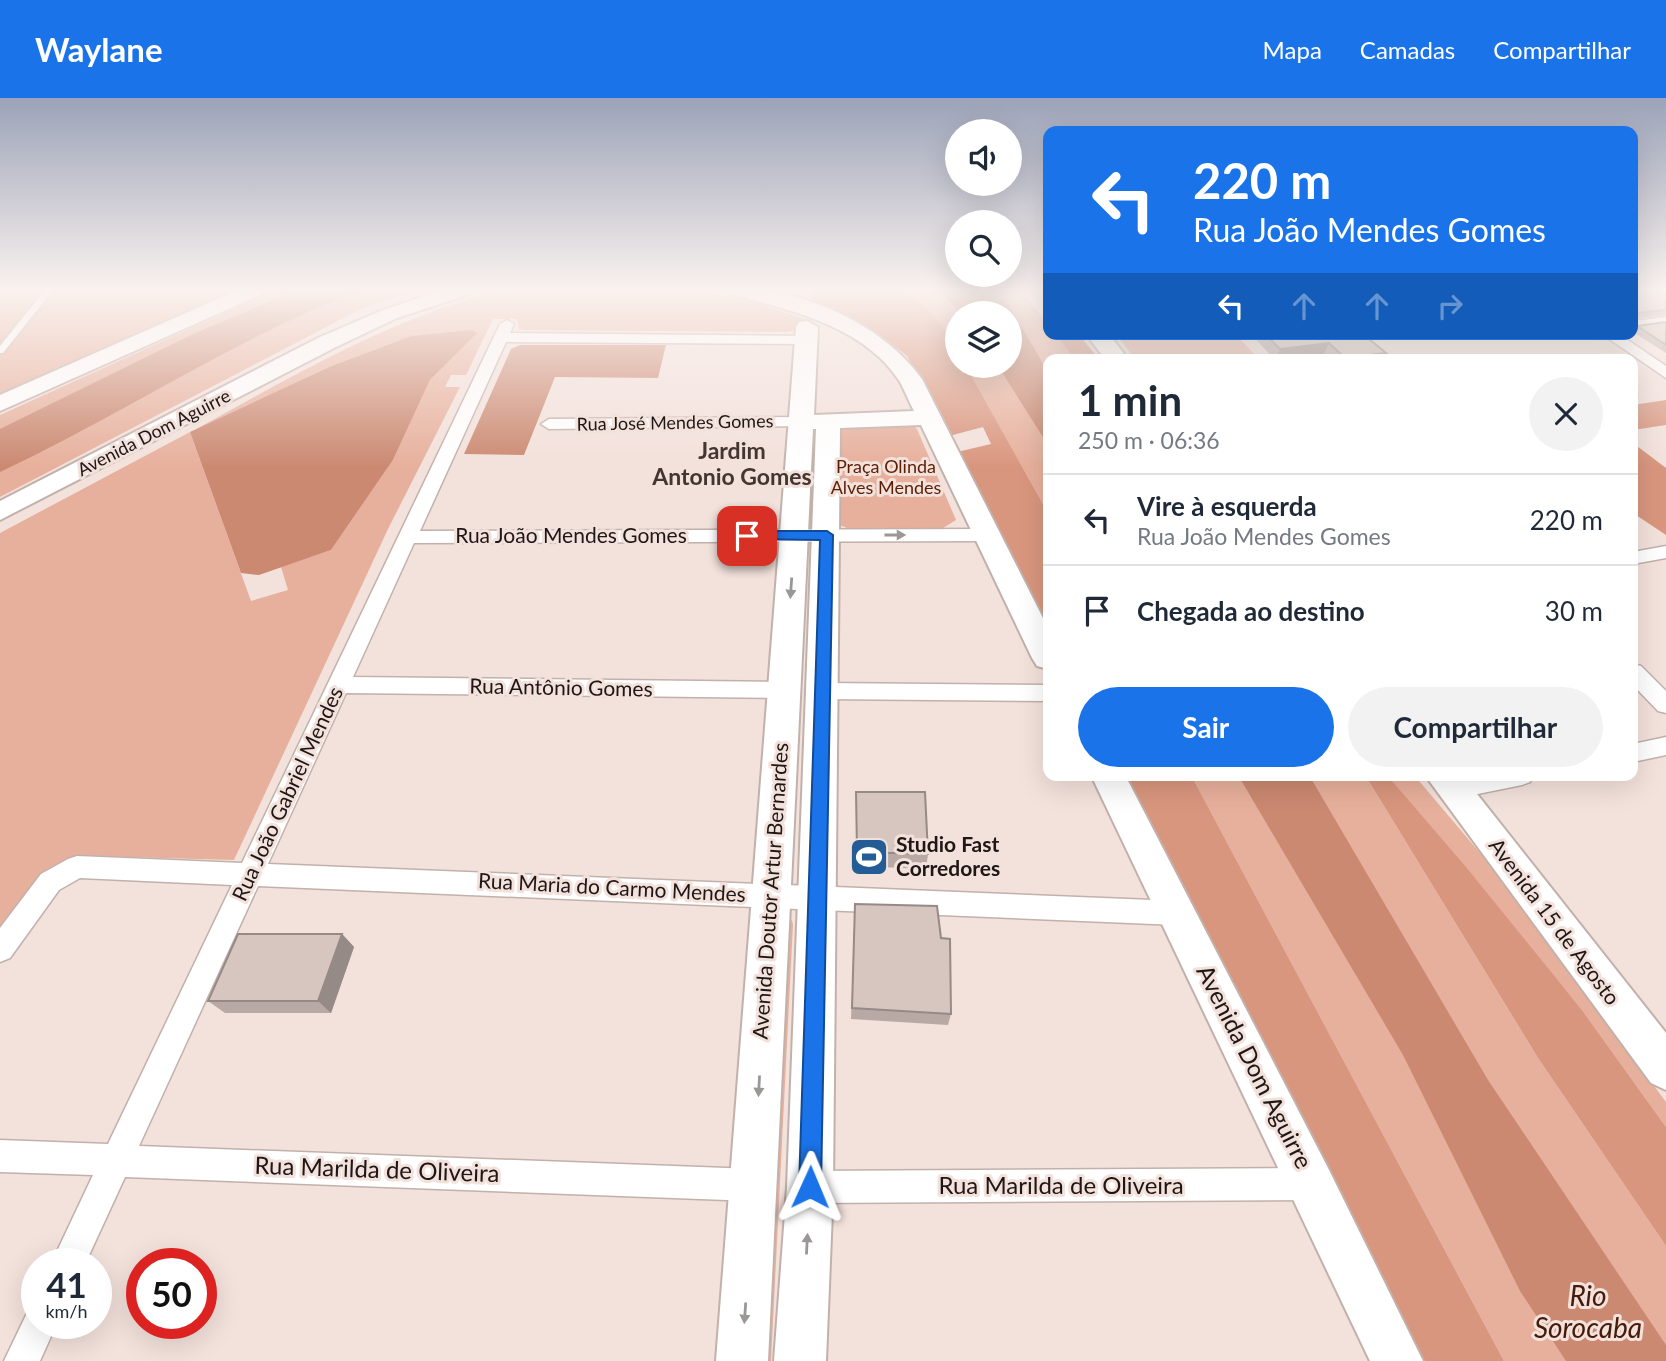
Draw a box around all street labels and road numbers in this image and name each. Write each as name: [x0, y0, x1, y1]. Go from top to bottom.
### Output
street label: Avenida Dom Aguirre: [73, 384, 234, 480]
street label: Rua José Mendes Gomes: [576, 409, 774, 435]
street label: Rua João Mendes Gomes: [455, 522, 687, 547]
street label: Rua Antônio Gomes: [469, 672, 653, 701]
street label: Rua João Gabriel Mendes: [226, 682, 347, 904]
street label: Avenida Doutor Artur Bernardes: [747, 742, 792, 1040]
street label: Avenida 15 de Agosto: [1484, 833, 1626, 1009]
street label: Rua Maria do Carmo Mendes: [478, 867, 747, 906]
street label: Avenida Dom Aguirre: [1191, 960, 1319, 1173]
street label: Rua Marilda de Oliveira: [254, 1150, 500, 1187]
street label: Rua Marilda de Oliveira: [938, 1170, 1184, 1199]

